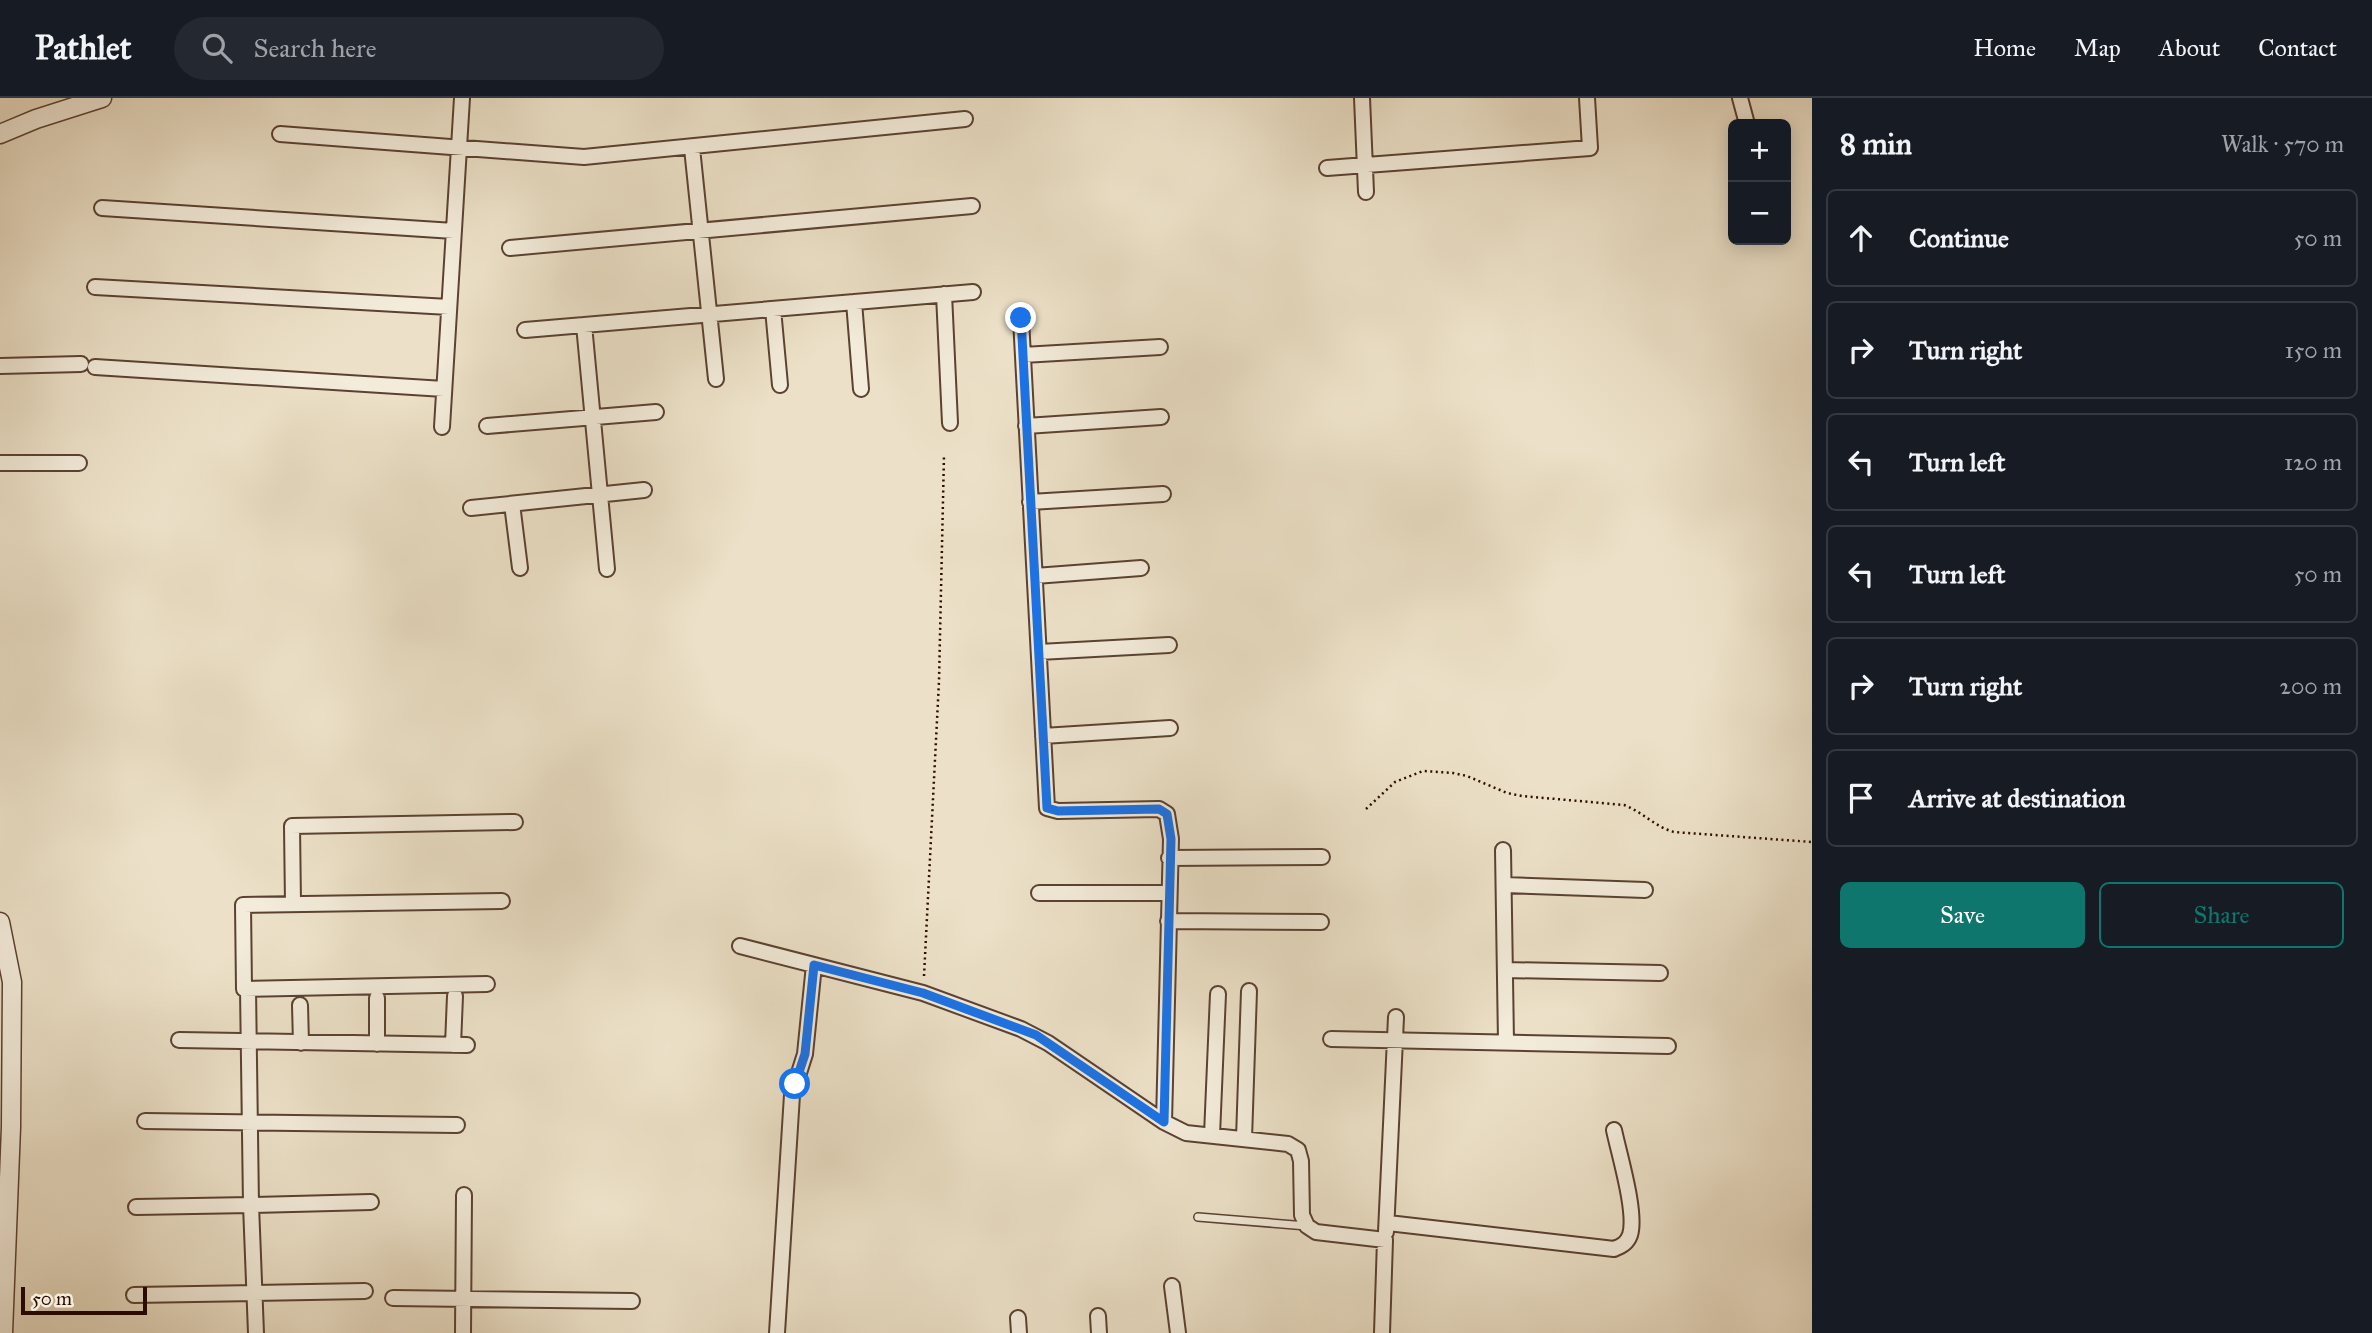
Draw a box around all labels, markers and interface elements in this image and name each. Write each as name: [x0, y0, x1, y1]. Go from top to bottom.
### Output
search box: [174, 17, 664, 80]
text: Pathlet: [35, 28, 132, 68]
icon: search: [198, 29, 236, 67]
text: Search here: [254, 32, 377, 64]
text: Home: [1973, 33, 2036, 63]
text: Map: [2074, 33, 2121, 63]
text: About: [2159, 33, 2220, 63]
text: Contact: [2258, 33, 2337, 63]
map controls: [1728, 119, 1791, 245]
button: +: [1728, 119, 1791, 182]
text: 8 min: [1840, 126, 1912, 162]
text: Walk · 570 m: [2221, 130, 2344, 158]
button: −: [1728, 182, 1791, 245]
icon: ahead: [1842, 219, 1880, 257]
text: Continue: [1909, 222, 2009, 254]
text: 50 m: [2294, 224, 2342, 252]
route end: [1005, 302, 1036, 333]
icon: right: [1842, 331, 1880, 369]
text: Turn right: [1909, 334, 2022, 366]
text: 150 m: [2285, 336, 2342, 364]
icon: left: [1842, 443, 1880, 481]
text: Turn left: [1909, 446, 2005, 478]
text: 120 m: [2284, 448, 2342, 476]
icon: left: [1842, 555, 1880, 593]
text: Turn left: [1909, 558, 2005, 590]
text: 50 m: [2294, 560, 2342, 588]
icon: right: [1842, 667, 1880, 705]
text: Turn right: [1909, 670, 2022, 702]
text: 200 m: [2280, 672, 2342, 700]
icon: arrive: [1842, 779, 1880, 817]
text: Arrive at destination: [1909, 782, 2126, 814]
button: Save: [1840, 882, 2085, 948]
button: Share: [2099, 882, 2344, 948]
route start: [779, 1068, 810, 1099]
scale bar: [21, 1284, 147, 1316]
text: 50 m: [32, 1287, 72, 1310]

